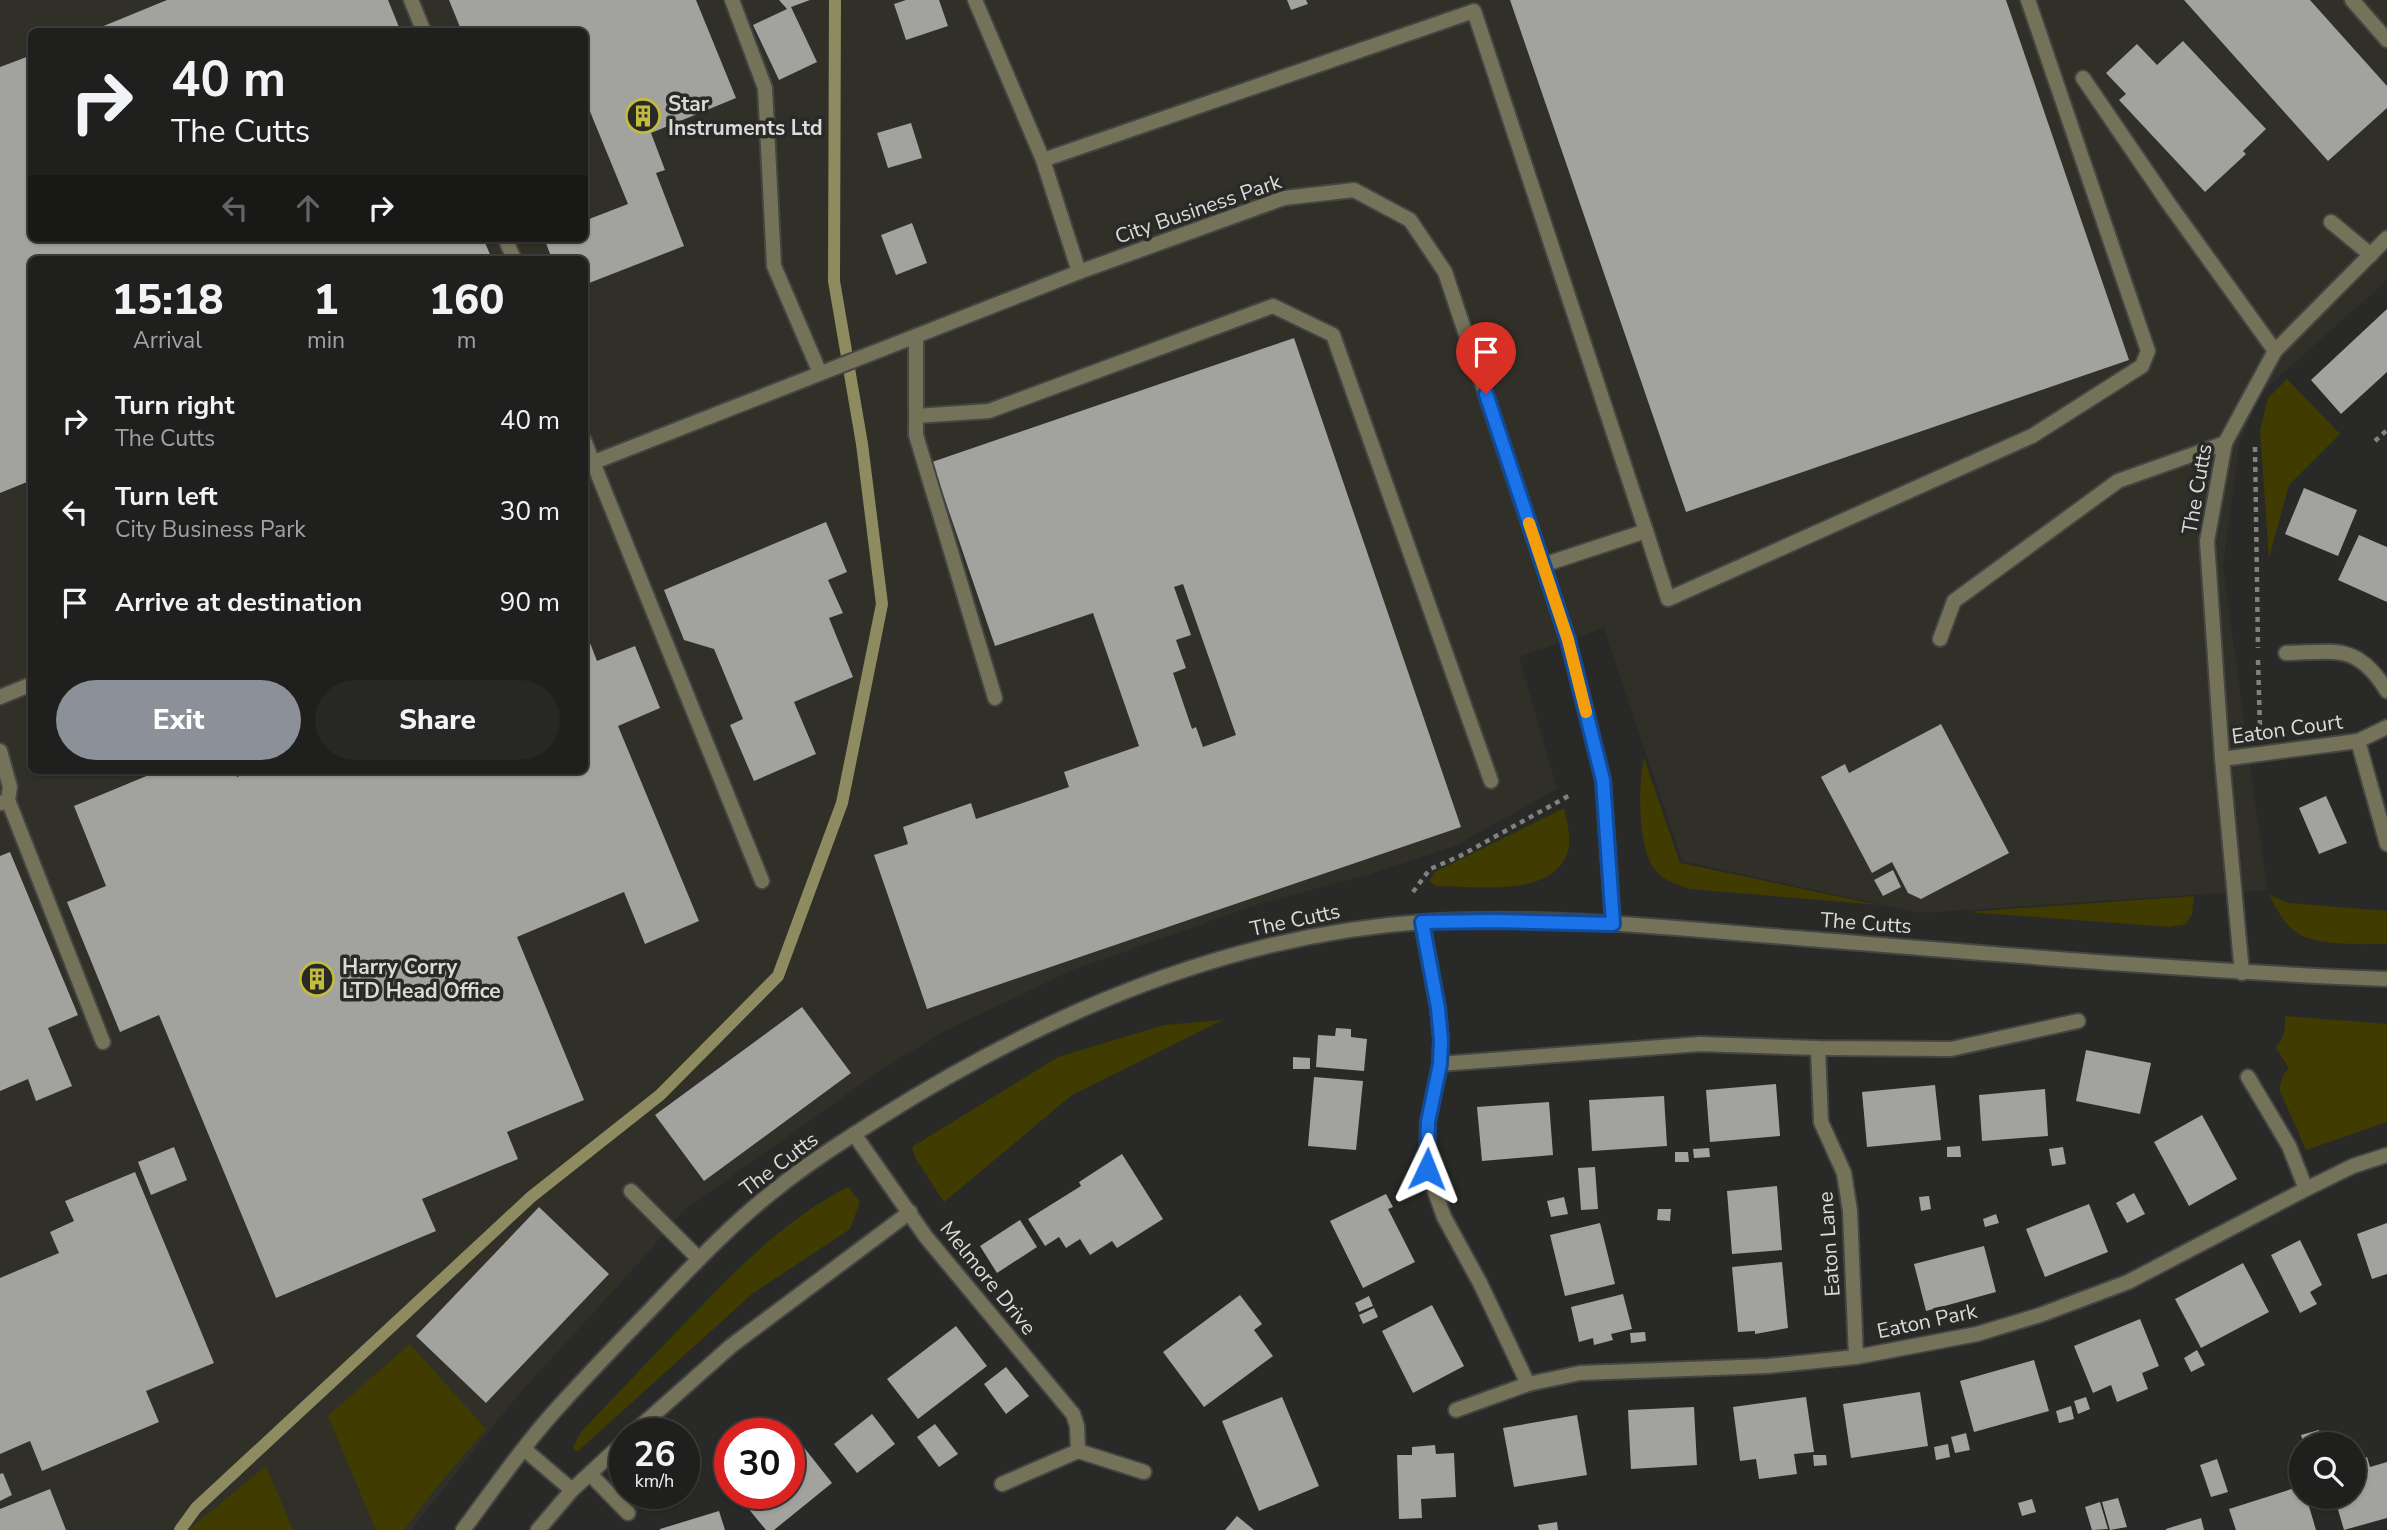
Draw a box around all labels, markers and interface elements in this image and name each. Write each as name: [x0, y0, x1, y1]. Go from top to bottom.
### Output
text: 40 m: [171, 46, 286, 113]
icon: right: [56, 56, 147, 147]
place label: Star Instruments Ltd: [668, 90, 823, 142]
building icon: Star Instruments Ltd: [624, 97, 662, 135]
text: The Cutts: [171, 110, 310, 153]
street label: City Business Park: [1111, 167, 1285, 251]
icon: left: [216, 189, 254, 227]
icon: ahead: [289, 189, 327, 227]
icon: right: [362, 189, 400, 227]
text: 15:18: [112, 272, 223, 329]
text: 1: [313, 272, 339, 329]
text: 160: [429, 272, 504, 329]
pin: [1456, 322, 1516, 394]
text: Arrival: [133, 325, 202, 356]
text: min: [307, 325, 345, 356]
text: m: [457, 325, 476, 356]
icon: arrive: [1467, 333, 1505, 371]
text: Turn right: [115, 388, 234, 423]
icon: right: [56, 402, 94, 440]
text: 40 m: [500, 403, 560, 438]
text: The Cutts: [115, 423, 215, 454]
street label: The Cutts: [2175, 442, 2219, 536]
text: Turn left: [115, 479, 218, 514]
icon: left: [56, 493, 94, 531]
text: 30 m: [500, 494, 560, 529]
text: City Business Park: [115, 514, 306, 545]
icon: arrive: [56, 584, 94, 622]
text: Arrive at destination: [115, 585, 362, 620]
text: 90 m: [500, 585, 560, 620]
button: Exit: [56, 680, 301, 760]
button: Share: [315, 680, 560, 760]
street label: Eaton Court: [2230, 707, 2345, 751]
street label: The Cutts: [1247, 897, 1343, 943]
street label: The Cutts: [1819, 906, 1913, 940]
place label: Harry Corry LTD Head Office: [342, 953, 501, 1005]
building icon: Harry Corry LTD Head Office: [298, 960, 336, 998]
street label: The Cutts: [734, 1125, 824, 1203]
position arrow: [1390, 1132, 1464, 1206]
street label: Eaton Lane: [1811, 1191, 1847, 1297]
street label: Melmore Drive: [933, 1215, 1043, 1341]
street label: Eaton Park: [1874, 1297, 1980, 1345]
speed limit sign: 30: [714, 1418, 805, 1509]
text: 26: [633, 1431, 676, 1478]
map controls: [2289, 1432, 2366, 1509]
button: search: [2289, 1432, 2366, 1509]
text: km/h: [635, 1469, 674, 1493]

